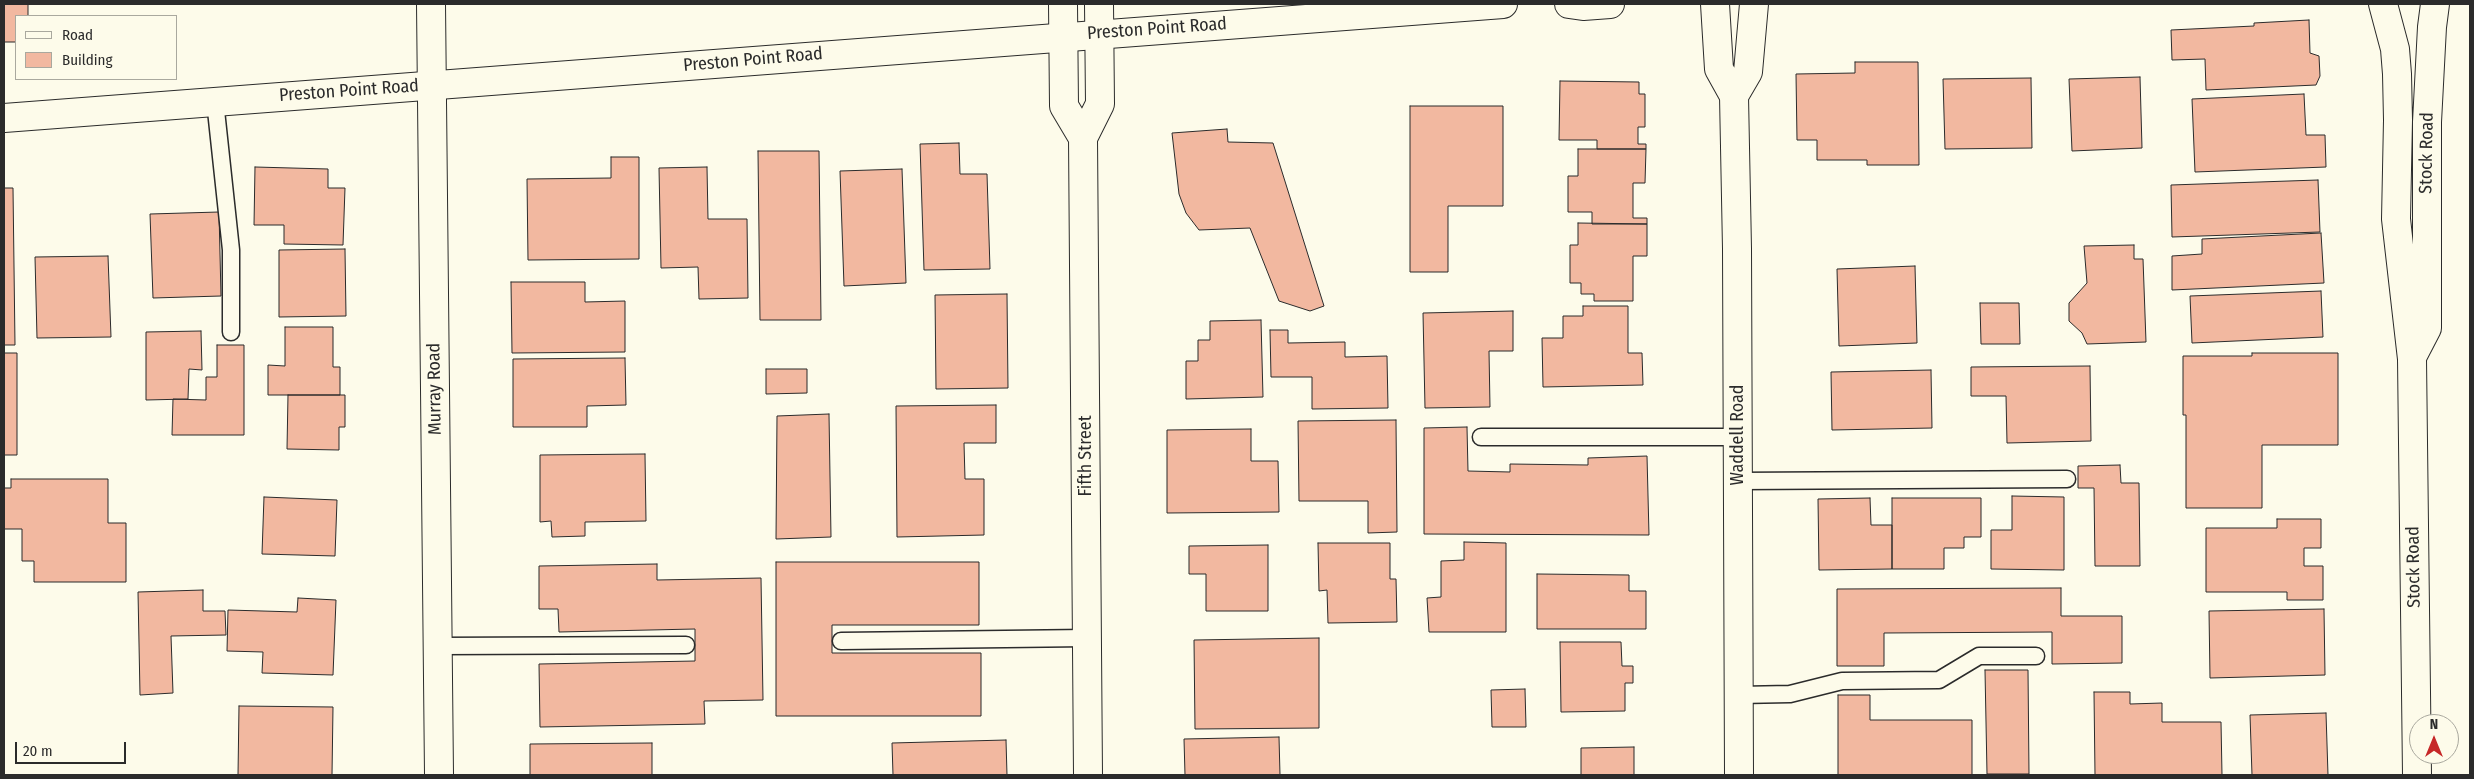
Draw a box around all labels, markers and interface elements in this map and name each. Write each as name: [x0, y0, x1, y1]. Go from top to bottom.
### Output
street label: Preston Point Road: [1086, 13, 1228, 45]
legend: [15, 15, 178, 80]
text: Road: [62, 26, 93, 44]
street label: Preston Point Road: [682, 43, 824, 77]
text: Building: [62, 51, 113, 69]
street label: Preston Point Road: [278, 75, 420, 107]
street label: Stock Road: [2415, 112, 2439, 194]
street label: Murray Road: [423, 343, 447, 435]
street label: Waddell Road: [1727, 385, 1749, 485]
street label: Fifth Street: [1075, 415, 1097, 497]
street label: Stock Road: [2402, 526, 2426, 608]
north arrow: [2409, 714, 2459, 764]
text: N: [2430, 716, 2438, 733]
scale bar: [18, 732, 129, 764]
text: 20 m: [23, 742, 53, 760]

